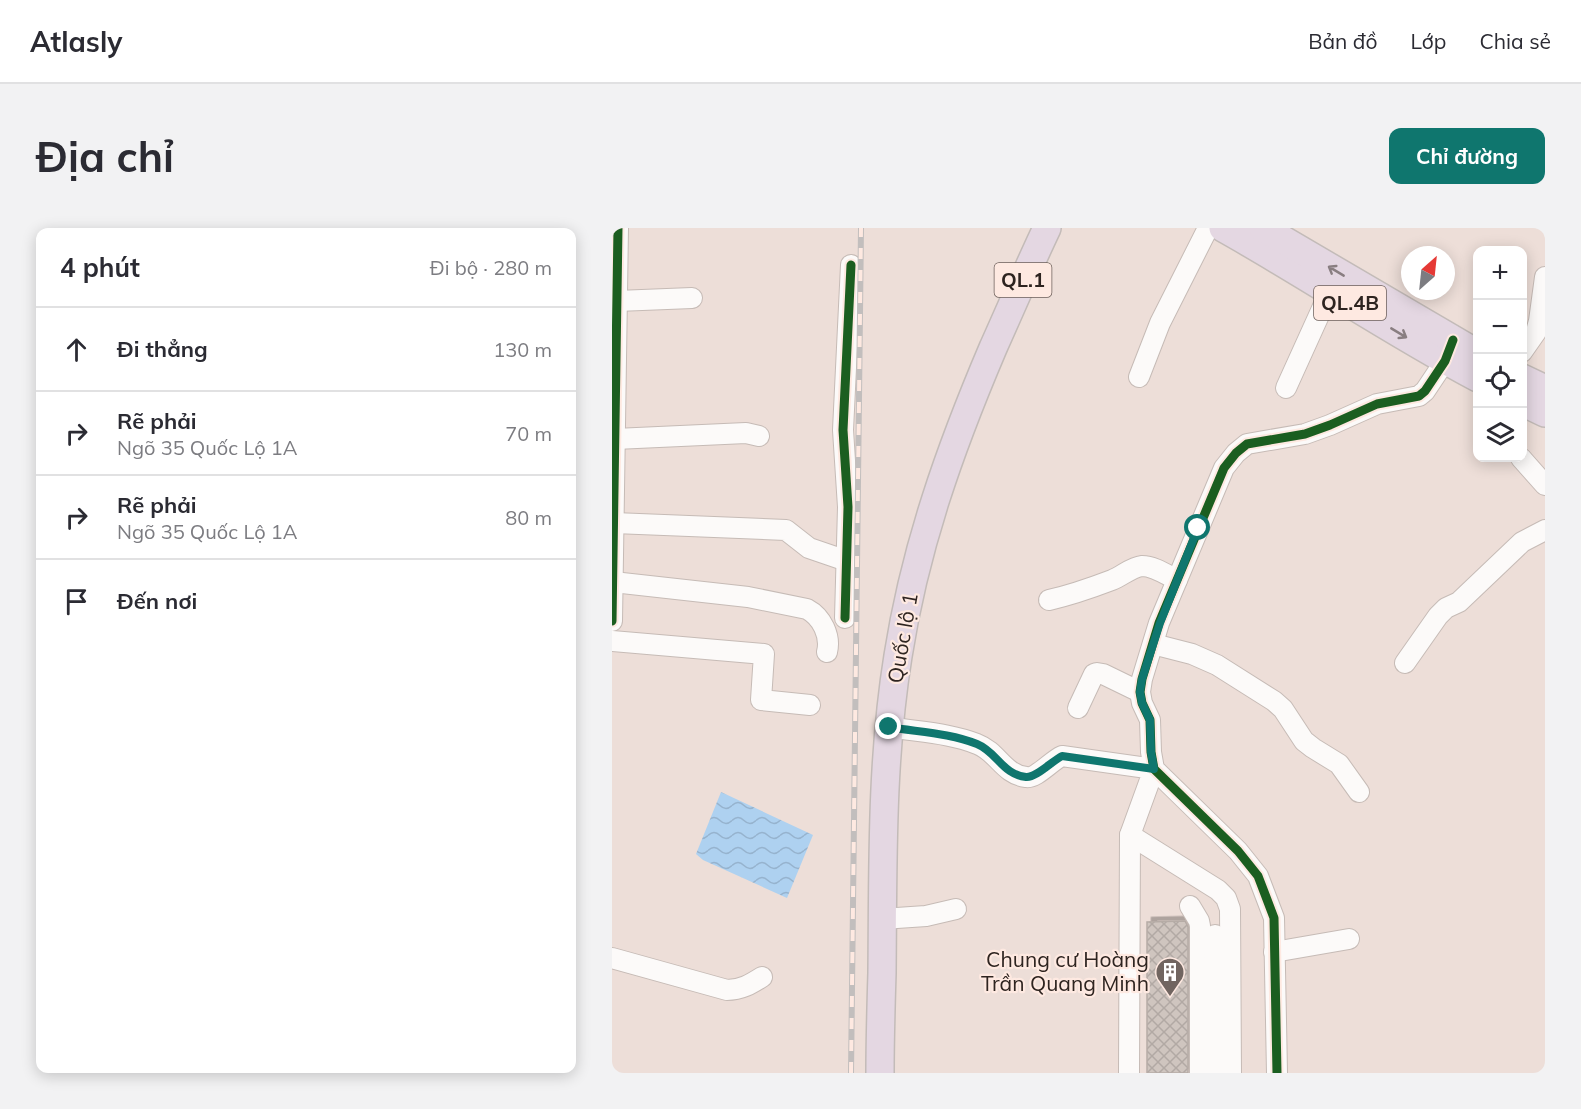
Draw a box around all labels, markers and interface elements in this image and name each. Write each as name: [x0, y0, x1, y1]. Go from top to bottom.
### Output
text: Atlasly: [30, 24, 122, 59]
text: Bản đồ: [1308, 28, 1377, 54]
text: Lớp: [1410, 28, 1446, 54]
text: Chia sẻ: [1479, 28, 1551, 54]
button: Chỉ đường: [1389, 128, 1545, 184]
text: Địa chỉ: [36, 130, 174, 183]
north arrow: [1401, 246, 1455, 300]
map controls: [1473, 246, 1527, 462]
button: +: [1473, 246, 1527, 300]
text: 4 phút: [60, 251, 140, 284]
text: Đi bộ · 280 m: [430, 255, 552, 280]
road number: QL.1: [994, 263, 1052, 297]
one-way arrow: [1328, 265, 1345, 277]
road number: QL.4B: [1314, 286, 1386, 320]
button: −: [1473, 300, 1527, 354]
one-way arrow: [1390, 328, 1407, 340]
icon: ahead: [60, 333, 93, 366]
text: Đi thẳng: [117, 335, 208, 363]
text: 130 m: [493, 337, 552, 362]
button: locate: [1473, 354, 1527, 408]
text: Rẽ phải: [117, 407, 197, 435]
button: layers: [1473, 408, 1527, 462]
icon: right: [60, 417, 93, 450]
text: 70 m: [505, 421, 552, 446]
text: Ngõ 35 Quốc Lộ 1A: [117, 435, 298, 460]
text: Rẽ phải: [117, 491, 197, 519]
icon: right: [60, 501, 93, 534]
text: 80 m: [505, 505, 552, 530]
route start: [1184, 514, 1210, 540]
text: Ngõ 35 Quốc Lộ 1A: [117, 519, 298, 544]
icon: arrive: [60, 585, 93, 618]
text: Đến nơi: [117, 587, 197, 615]
street label: Quốc lộ 1: [881, 591, 923, 685]
route end: [875, 713, 901, 739]
place label: Chung cư Hoàng Trần Quang Minh: [981, 946, 1149, 996]
building icon: Chung cư Hoàng Trần Quang Minh: [1154, 956, 1186, 998]

